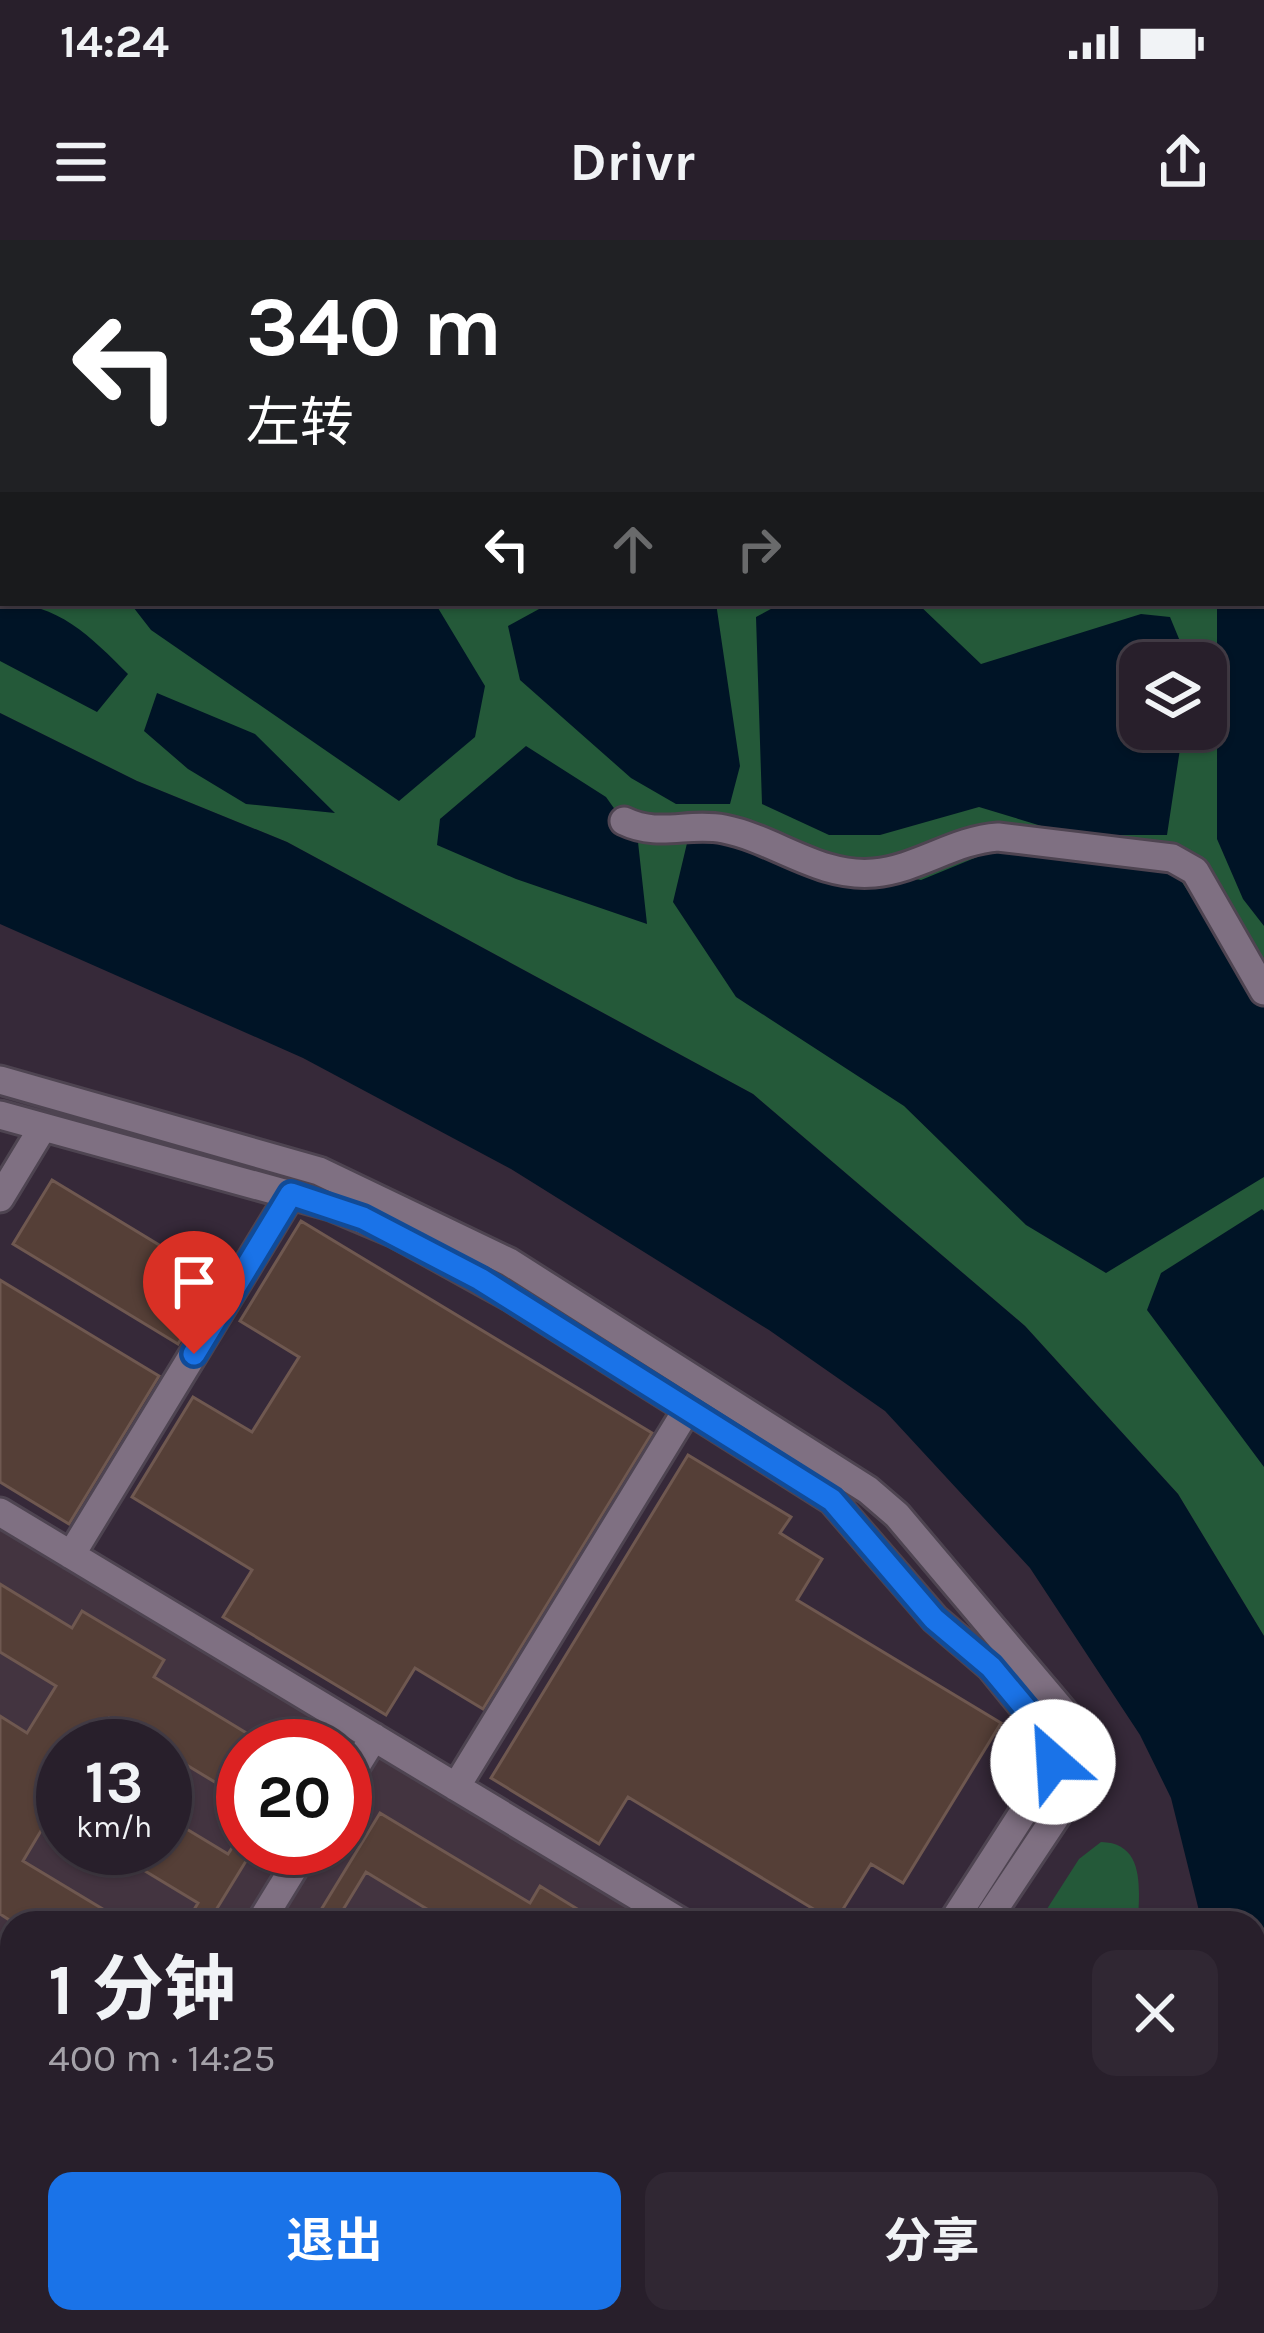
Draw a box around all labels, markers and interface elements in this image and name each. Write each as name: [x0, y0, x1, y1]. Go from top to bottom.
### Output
text: 14:24: [60, 16, 169, 68]
icon: menu: [48, 129, 114, 195]
icon: share: [1150, 129, 1216, 195]
text: Drivr: [569, 130, 695, 194]
text: 340 m: [246, 278, 502, 376]
icon: left: [48, 288, 204, 444]
text: 左转: [246, 391, 354, 455]
icon: left: [474, 516, 540, 582]
icon: ahead: [600, 516, 666, 582]
icon: right: [726, 516, 792, 582]
map controls: [1119, 642, 1227, 750]
button: layers: [1119, 642, 1227, 750]
pin: [143, 1231, 245, 1354]
icon: arrive: [161, 1249, 227, 1315]
position arrow: [990, 1699, 1116, 1825]
speed limit sign: 20: [216, 1719, 372, 1875]
text: 13: [85, 1747, 143, 1817]
text: km/h: [76, 1809, 152, 1845]
text: 1 分钟: [48, 1948, 236, 2032]
button: close: [1092, 1950, 1218, 2076]
text: 400 m · 14:25: [48, 2035, 276, 2081]
button: 退出: [48, 2172, 621, 2310]
button: 分享: [645, 2172, 1218, 2310]

